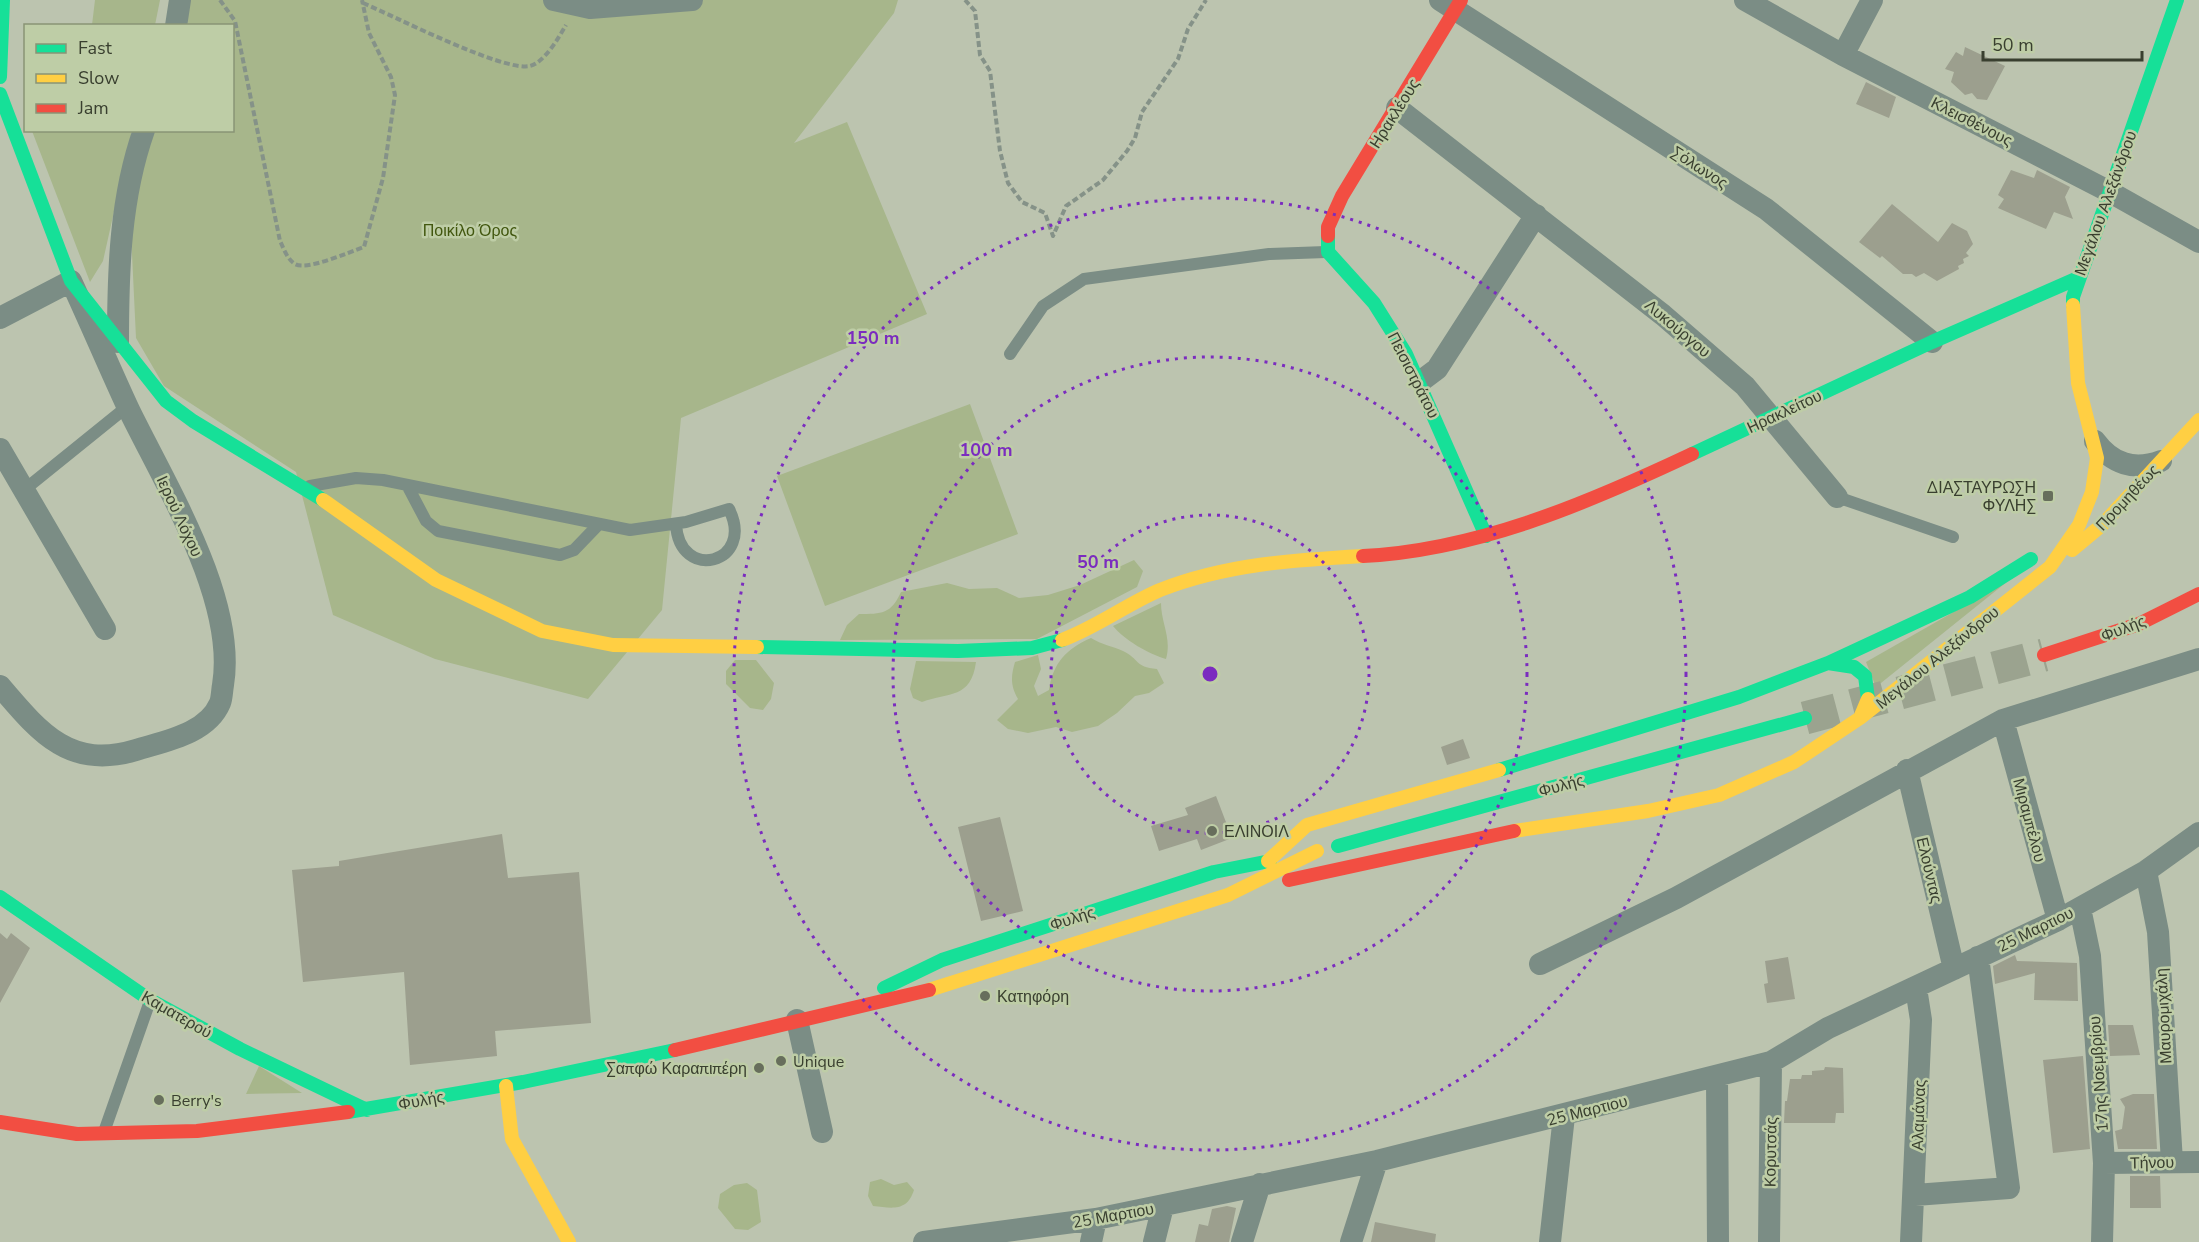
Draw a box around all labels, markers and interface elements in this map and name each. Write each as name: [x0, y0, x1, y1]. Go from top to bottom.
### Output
legend: [24, 24, 234, 132]
scale bar: [1983, 24, 2142, 62]
text: 50 m: [1992, 33, 2034, 57]
text: Fast: [78, 36, 113, 60]
text: Slow: [78, 66, 119, 90]
street label: Ηρακλέους: [1365, 74, 1425, 153]
street label: Κλεισθένους: [1927, 92, 2016, 152]
text: Jam: [77, 96, 109, 120]
street label: Μεγάλου Αλεξάνδρου: [2069, 128, 2142, 279]
street label: Σόλωνος: [1667, 141, 1732, 194]
park label: Ποικίλο Όρος: [423, 220, 518, 242]
street label: Λυκούργου: [1640, 295, 1715, 363]
text: 150 m: [846, 326, 900, 350]
street label: Πεισιστράτου: [1382, 329, 1444, 422]
street label: Ηρακλείτου: [1743, 385, 1825, 439]
text: 100 m: [959, 438, 1013, 462]
street label: Προμηθέως: [2091, 459, 2164, 536]
street label: Ιερού Λόχου: [151, 472, 207, 561]
place label: ΔΙΑΣΤΑΥΡΩΣΗ ΦΥΛΗΣ: [1927, 477, 2036, 517]
marker: ΔΙΑΣΤΑΥΡΩΣΗ ΦΥΛΗΣ: [2041, 489, 2055, 503]
text: 50 m: [1077, 550, 1119, 574]
street label: Μεγάλου Αλεξάνδρου: [1871, 601, 2004, 714]
street label: Φυλής: [2098, 610, 2149, 647]
centre of rings: [1200, 664, 1220, 684]
street label: Φυλής: [1536, 769, 1587, 803]
street label: Μιραμπέλου: [2007, 776, 2051, 865]
place label: ΕΛΙΝΟΙΛ: [1224, 821, 1289, 843]
marker: ΕΛΙΝΟΙΛ: [1205, 824, 1219, 838]
street label: Ελούντας: [1911, 835, 1947, 906]
street label: Φυλής: [1047, 901, 1098, 937]
street label: 25 Μαρτιου: [1994, 902, 2077, 958]
street label: Μαυρομιχάλη: [2151, 967, 2177, 1064]
street label: Καματερού: [137, 986, 216, 1044]
place label: Κατηφόρη: [997, 986, 1069, 1008]
marker: Κατηφόρη: [978, 989, 992, 1003]
street label: 17ης Νοεμβρίου: [2084, 1015, 2114, 1133]
place label: Unique: [793, 1051, 844, 1073]
marker: Unique: [774, 1054, 788, 1068]
place label: Σαπφώ Καραπιπέρη: [606, 1058, 747, 1080]
marker: Σαπφώ Καραπιπέρη: [752, 1061, 766, 1075]
street label: Αλαμάνας: [1907, 1079, 1931, 1151]
street label: Φυλής: [397, 1086, 446, 1116]
place label: Berry's: [171, 1090, 222, 1112]
street label: 25 Μαρτιου: [1545, 1090, 1630, 1132]
marker: Berry's: [152, 1093, 166, 1107]
street label: Κορυτσάς: [1759, 1116, 1783, 1187]
street label: Τήνου: [2130, 1152, 2174, 1174]
street label: 25 Μαρτιου: [1071, 1198, 1156, 1234]

